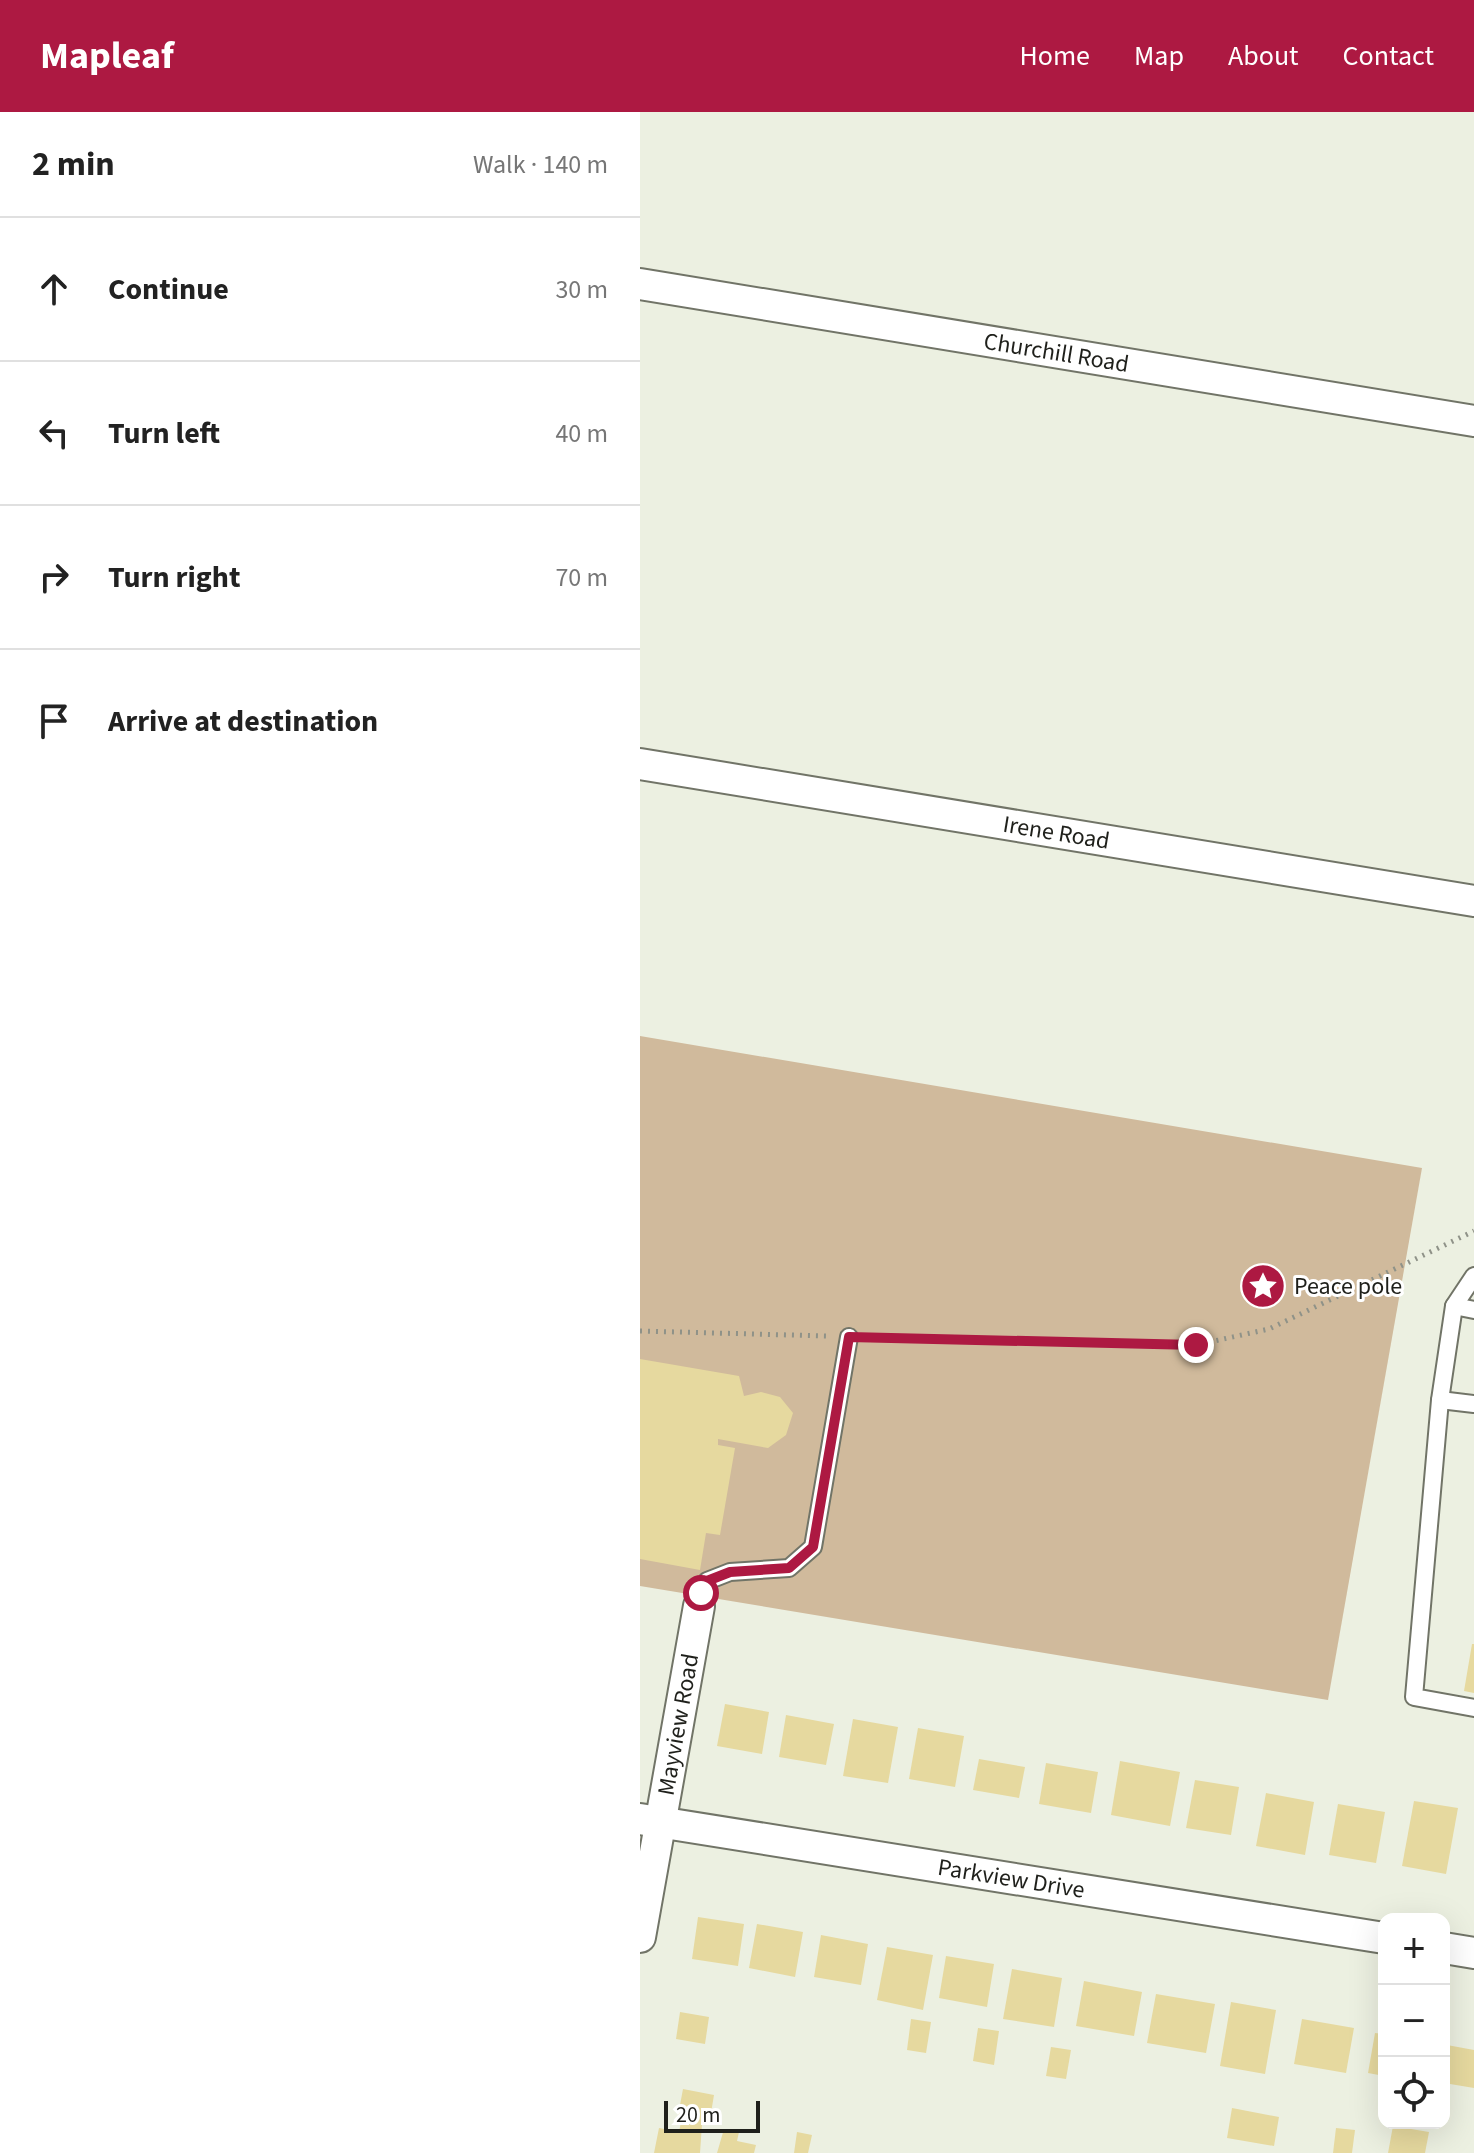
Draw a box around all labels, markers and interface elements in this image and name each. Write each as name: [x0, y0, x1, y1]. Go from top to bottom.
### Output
text: Mapleaf: [40, 29, 174, 83]
text: Home: [1019, 36, 1090, 76]
text: Map: [1134, 36, 1184, 76]
text: About: [1228, 36, 1299, 76]
text: Contact: [1343, 36, 1434, 76]
text: 2 min: [32, 140, 115, 189]
text: Walk · 140 m: [473, 146, 608, 183]
icon: ahead: [32, 267, 76, 311]
text: Continue: [108, 268, 229, 311]
text: 30 m: [555, 271, 608, 308]
street label: Churchill Road: [981, 324, 1131, 382]
icon: left: [32, 411, 76, 455]
text: Turn left: [108, 412, 220, 455]
text: 40 m: [555, 415, 608, 452]
icon: right: [32, 555, 76, 599]
text: Turn right: [108, 556, 240, 599]
text: 70 m: [555, 559, 608, 596]
icon: arrive: [32, 699, 76, 743]
text: Arrive at destination: [108, 700, 378, 743]
street label: Irene Road: [1000, 807, 1112, 859]
place icon: Peace pole: [1239, 1262, 1287, 1310]
place label: Peace pole: [1294, 1269, 1402, 1304]
route end: [1178, 1327, 1214, 1363]
route start: [683, 1575, 719, 1611]
street label: Mayview Road: [649, 1651, 708, 1798]
street label: Parkview Drive: [935, 1850, 1087, 1908]
map controls: [1378, 1913, 1450, 2129]
button: +: [1378, 1913, 1450, 1985]
button: −: [1378, 1985, 1450, 2057]
button: locate: [1378, 2057, 1450, 2129]
scale bar: [664, 2097, 760, 2133]
text: 20 m: [676, 2099, 721, 2131]

